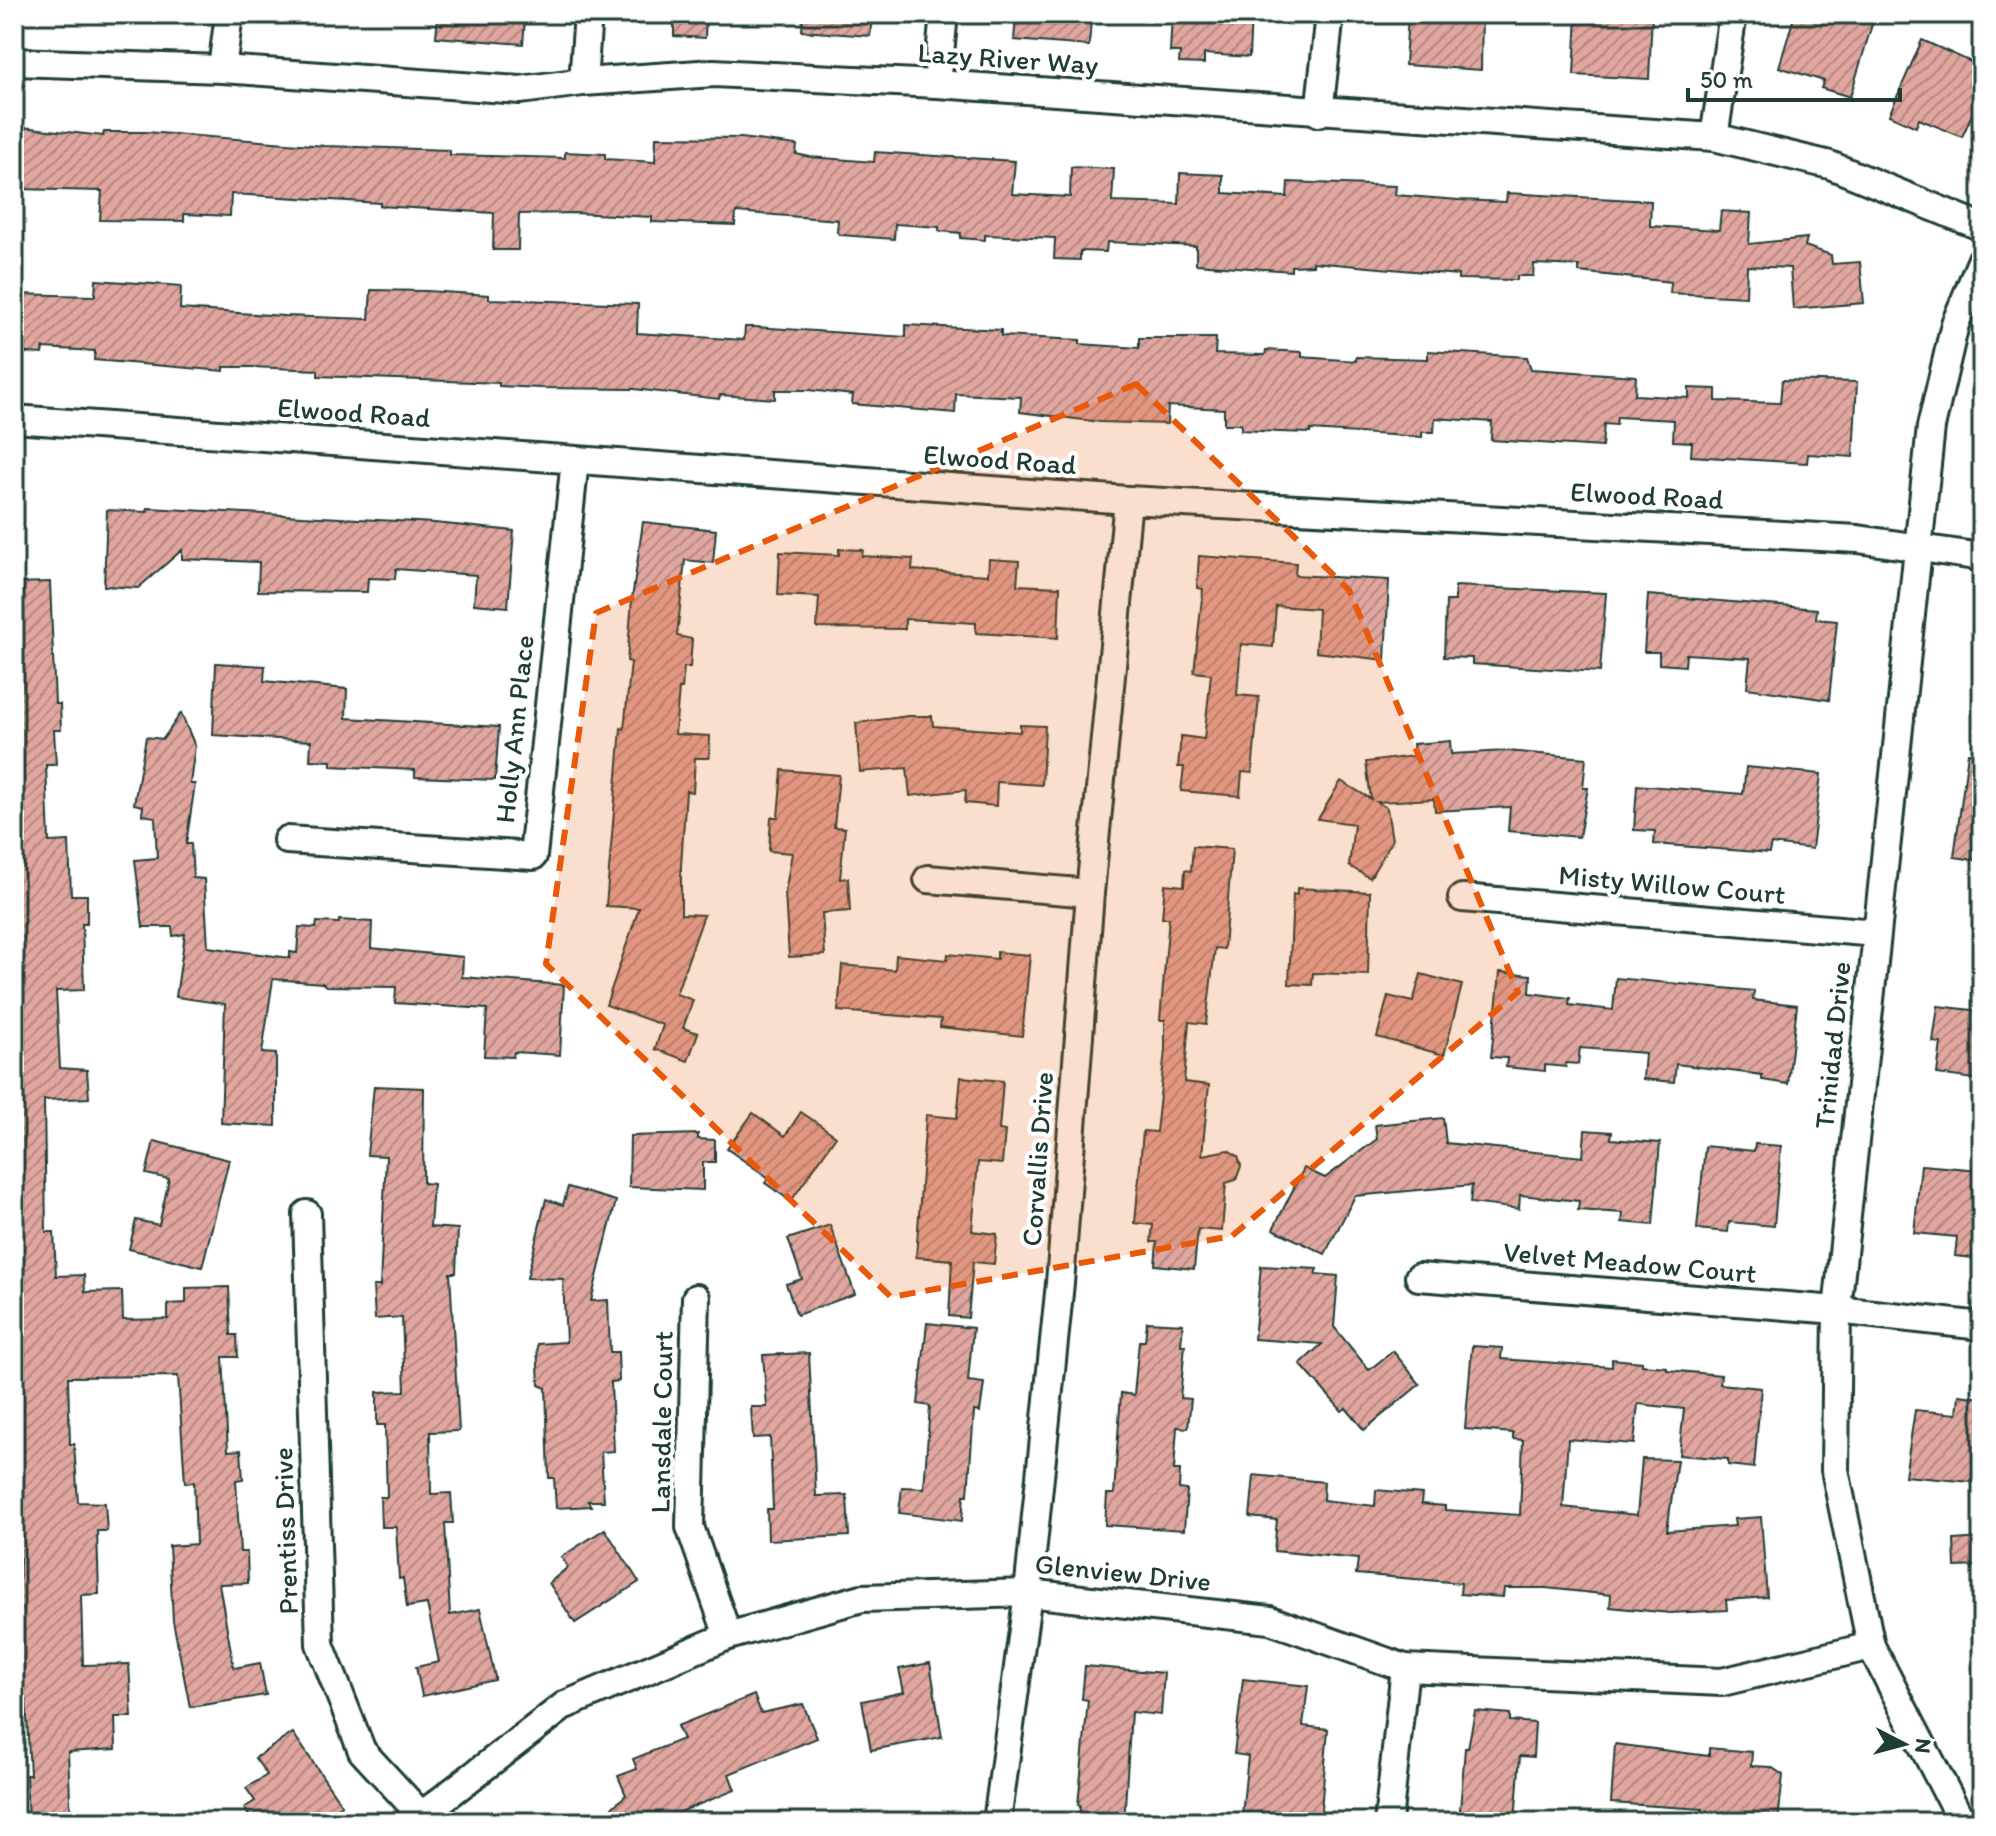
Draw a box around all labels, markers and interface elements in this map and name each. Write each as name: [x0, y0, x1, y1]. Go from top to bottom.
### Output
street label: Lazy River Way: [916, 35, 1100, 81]
scale bar: [1688, 52, 1900, 102]
text: 50 m: [1700, 65, 1753, 94]
street label: Elwood Road: [276, 390, 432, 434]
street label: Elwood Road: [922, 437, 1078, 481]
street label: Elwood Road: [1569, 474, 1725, 516]
street label: Holly Ann Place: [487, 633, 541, 825]
street label: Misty Willow Court: [1557, 857, 1787, 911]
street label: Trinidad Drive: [1806, 960, 1858, 1130]
street label: Corvallis Drive: [1014, 1071, 1060, 1247]
street label: Velvet Meadow Court: [1502, 1234, 1758, 1290]
street label: Lansdale Court: [642, 1330, 680, 1514]
street label: Prentiss Drive: [265, 1447, 305, 1615]
street label: Glenview Drive: [1033, 1546, 1213, 1598]
north arrow: [1864, 1704, 1944, 1784]
text: N: [1909, 1737, 1938, 1755]

